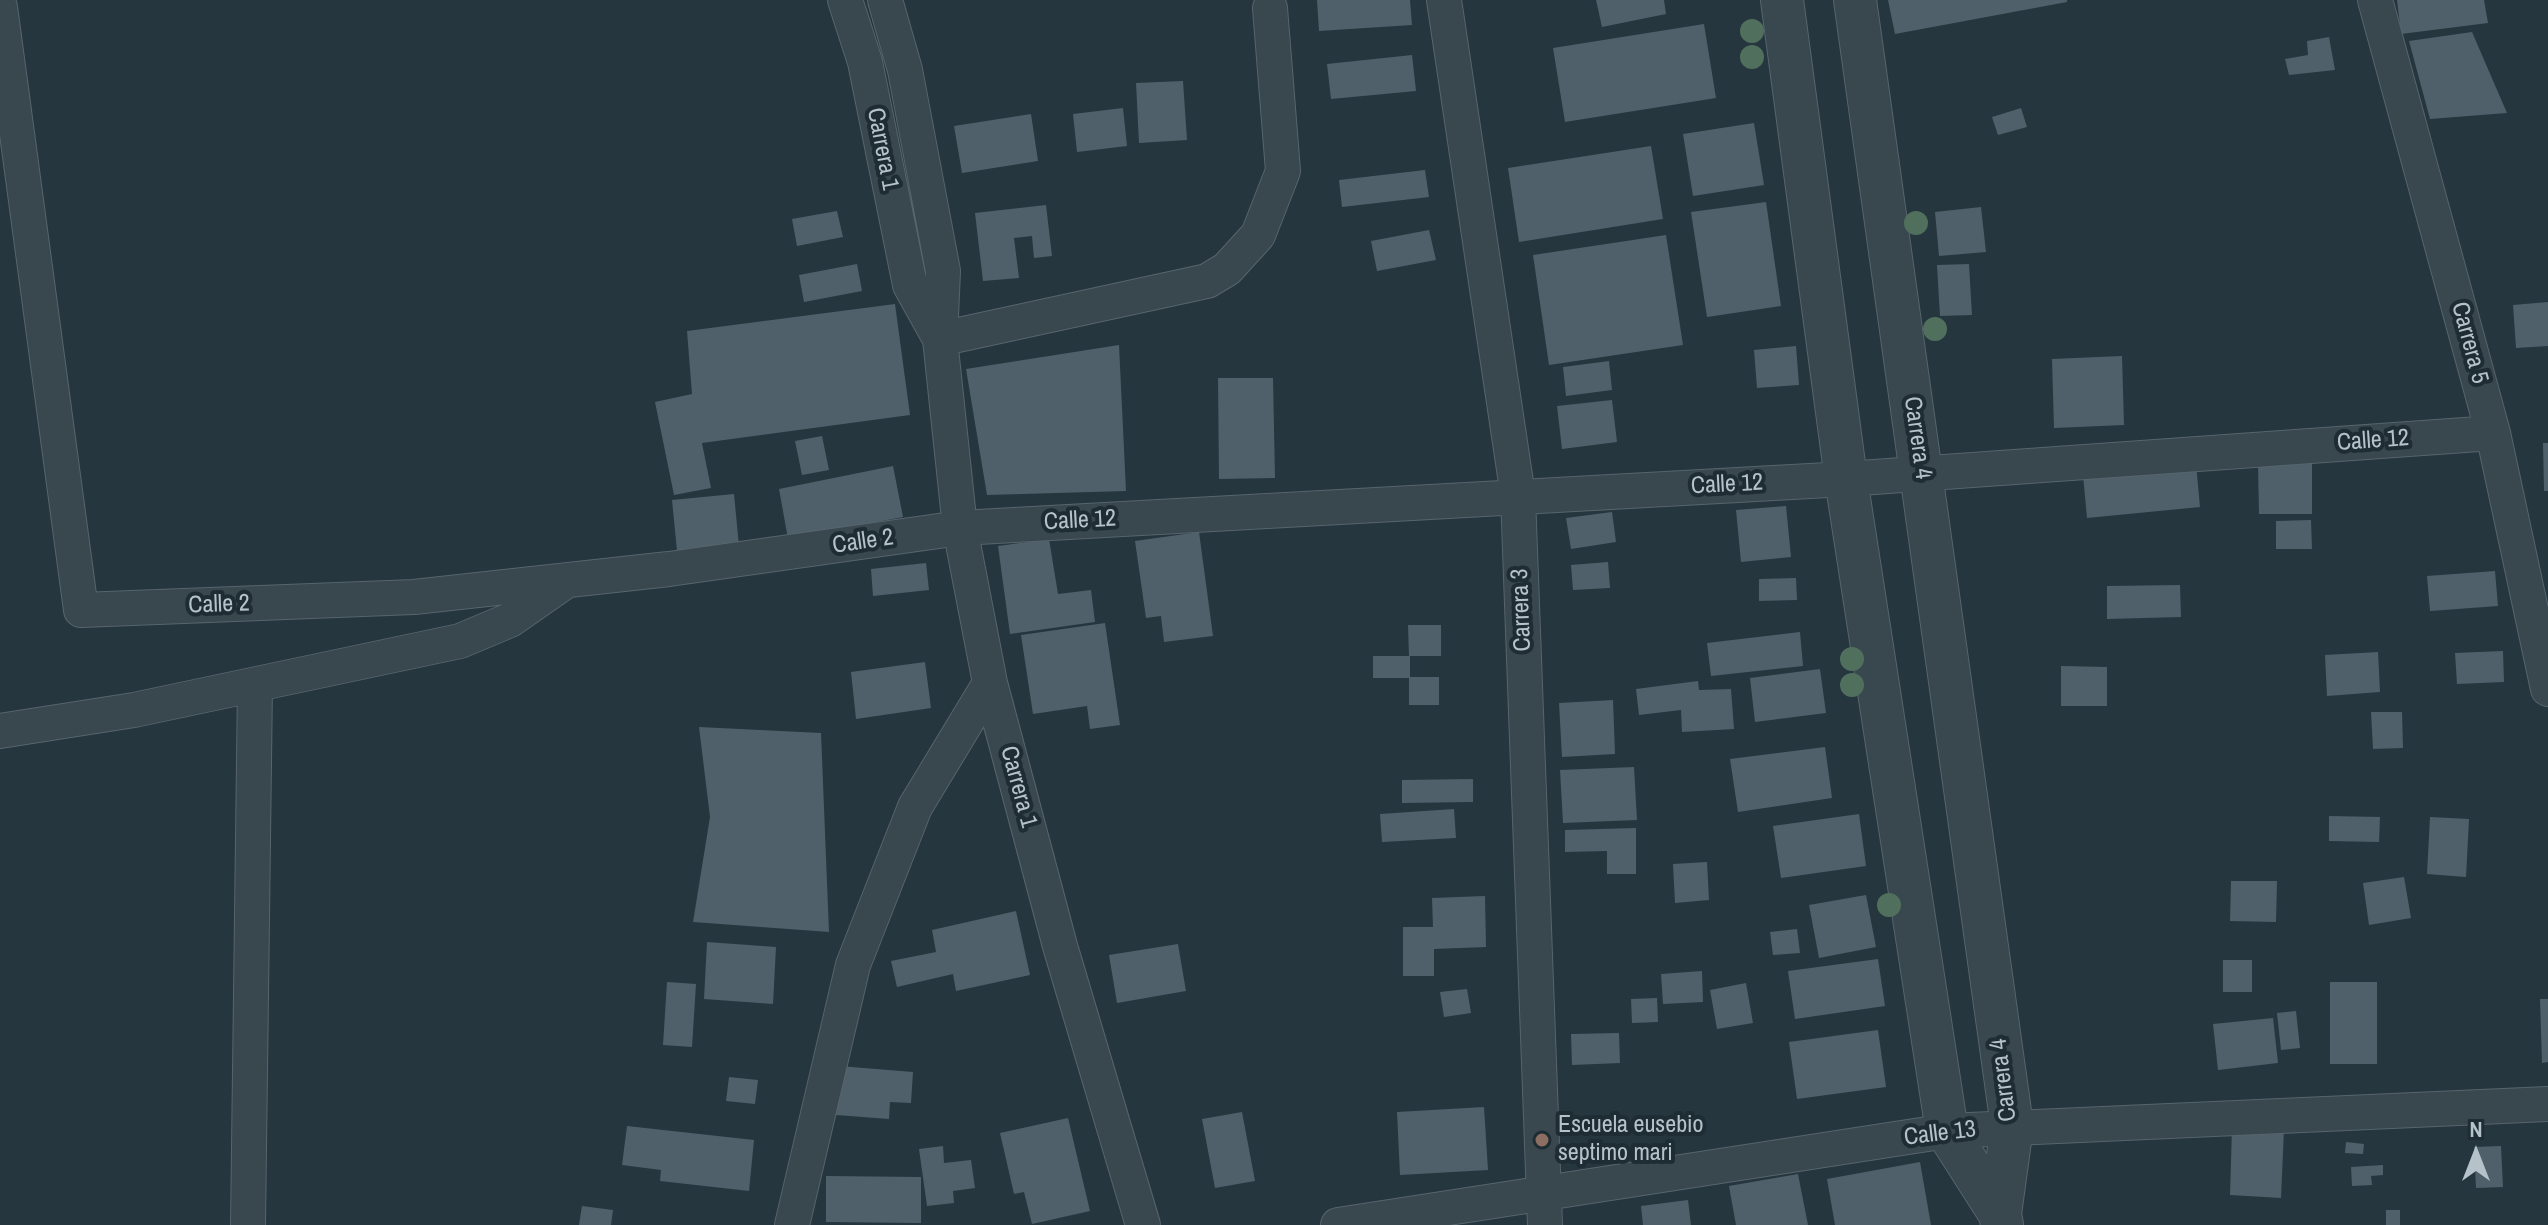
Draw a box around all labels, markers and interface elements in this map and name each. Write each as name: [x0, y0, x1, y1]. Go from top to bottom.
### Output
street label: Carrera 1: [860, 105, 904, 193]
street label: Carrera 5: [2444, 299, 2494, 387]
street label: Carrera 4: [1897, 395, 1937, 481]
street label: Calle 12: [2336, 424, 2410, 458]
street label: Calle 12: [1690, 469, 1764, 501]
street label: Calle 12: [1043, 505, 1117, 537]
street label: Calle 2: [831, 523, 895, 561]
street label: Carrera 3: [1506, 568, 1538, 652]
street label: Calle 2: [188, 590, 250, 620]
street label: Carrera 1: [993, 743, 1043, 831]
street label: Carrera 4: [1985, 1037, 2023, 1123]
place label: Escuela eusebio septimo mari: [1558, 1112, 1704, 1168]
north arrow: [2436, 1113, 2516, 1193]
text: N: [2469, 1114, 2483, 1144]
street label: Calle 13: [1902, 1115, 1978, 1153]
marker: Escuela eusebio septimo mari: [1533, 1131, 1551, 1149]

